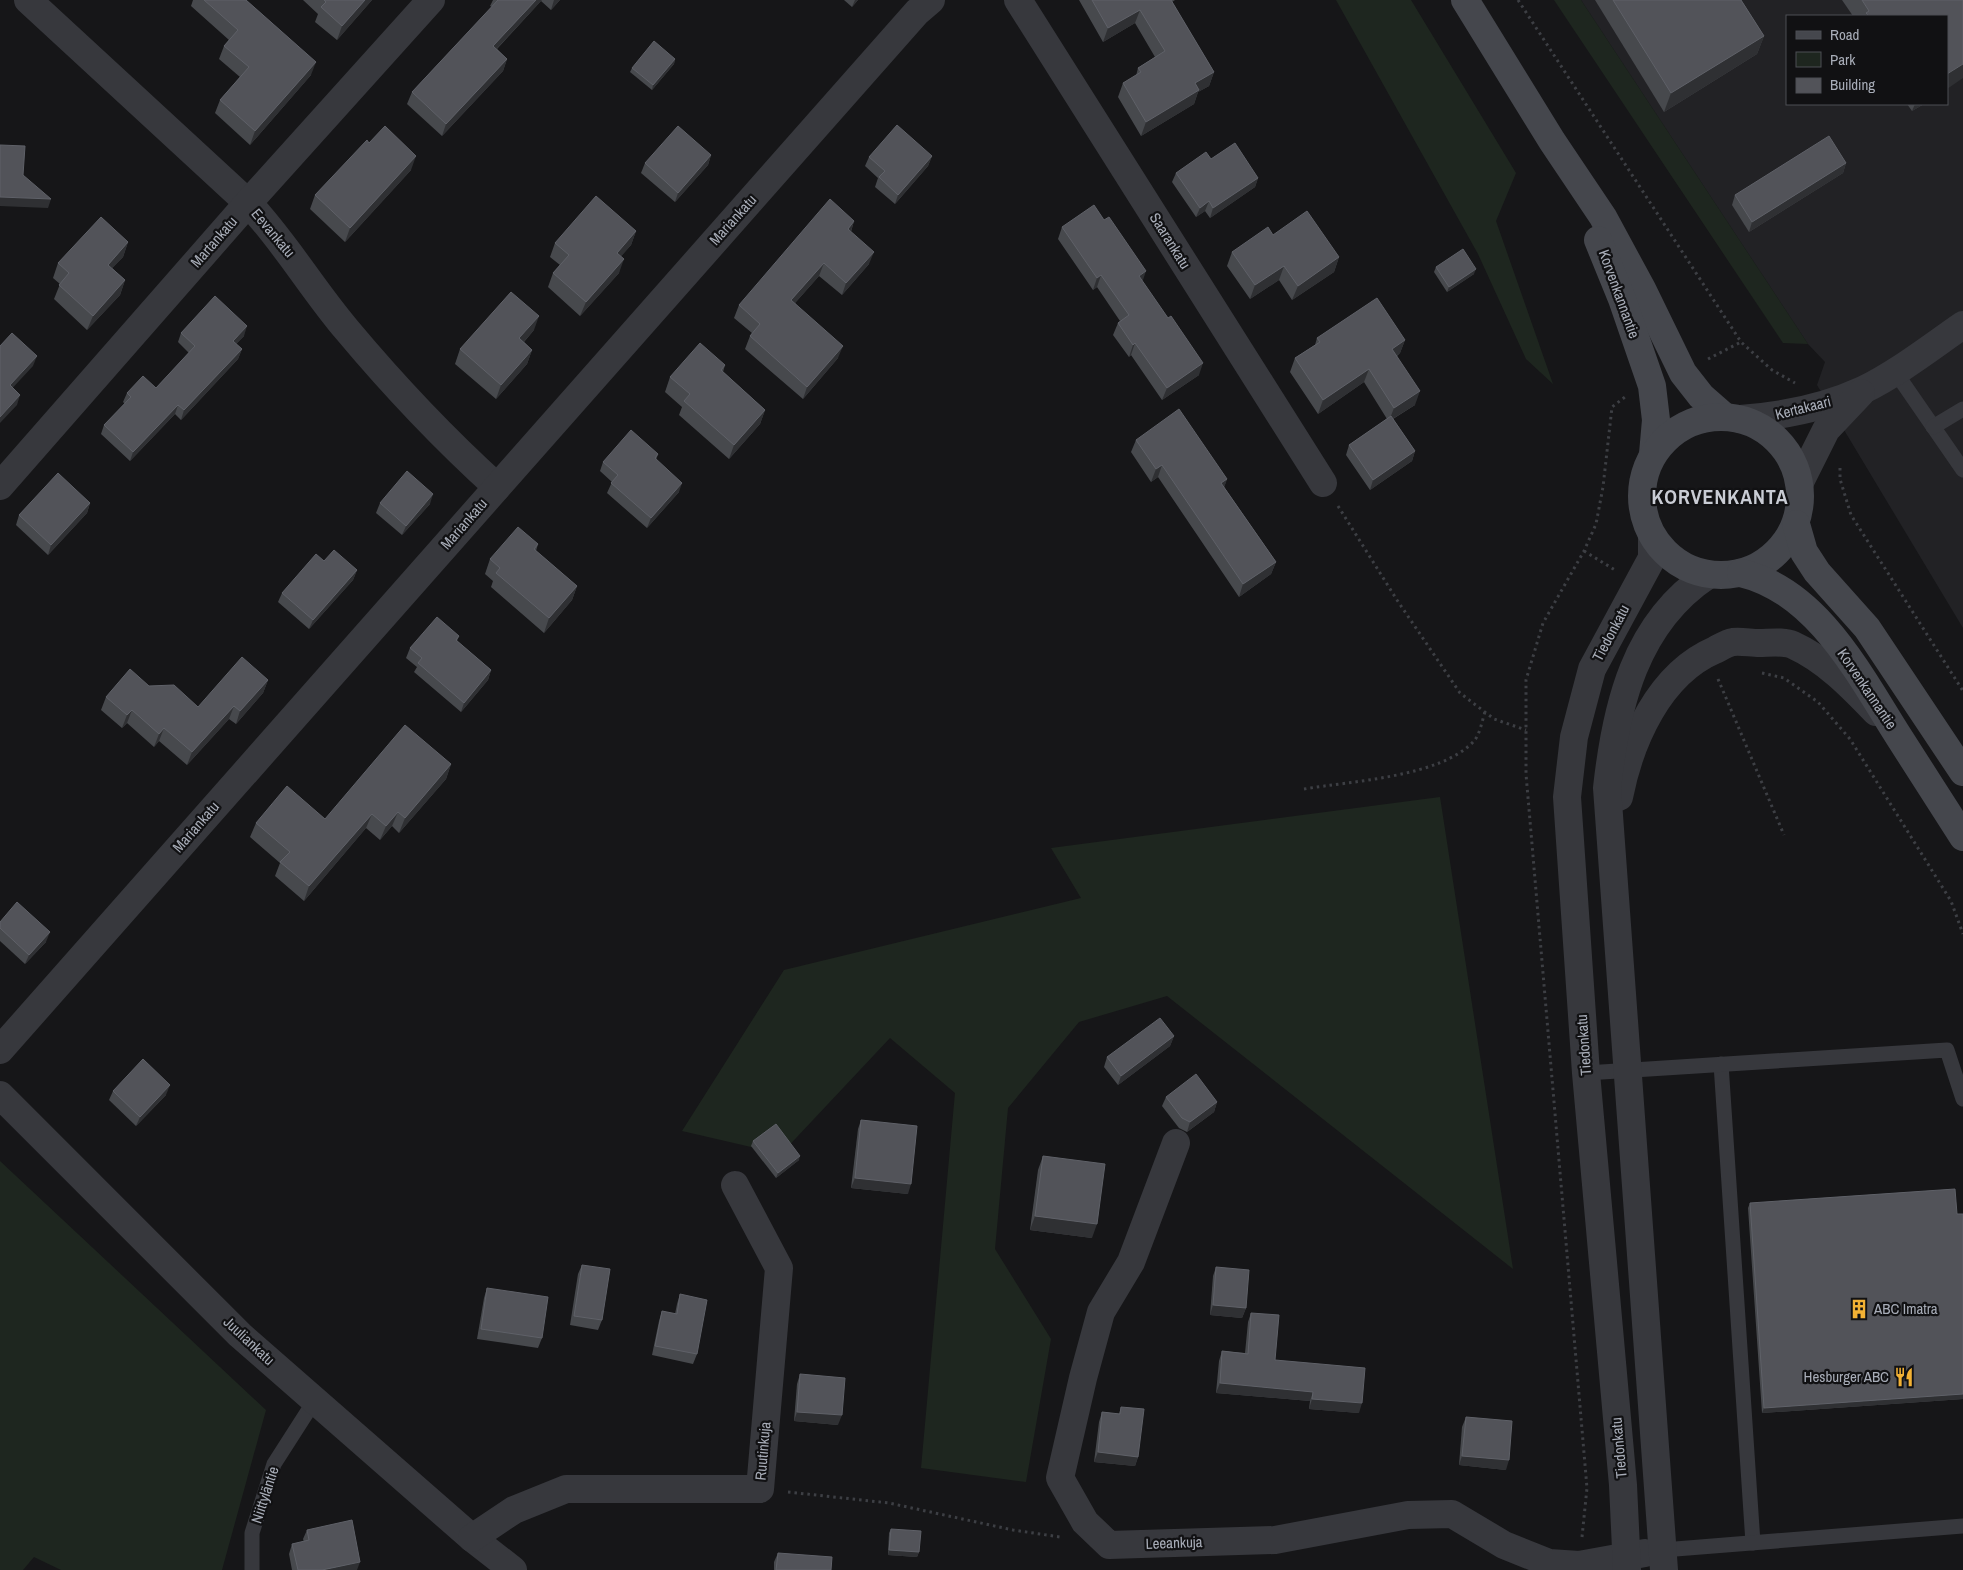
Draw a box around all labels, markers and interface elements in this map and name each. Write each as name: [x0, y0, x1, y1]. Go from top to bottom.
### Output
legend: [1786, 15, 1948, 105]
text: Road: [1830, 24, 1859, 45]
text: Park: [1830, 49, 1856, 70]
text: Building: [1830, 74, 1875, 95]
street label: Mariankatu: [704, 190, 761, 250]
street label: Eevankatu: [247, 204, 300, 262]
street label: Saarankatu: [1145, 208, 1196, 273]
street label: Martankatu: [186, 212, 242, 272]
street label: Korvenkannantie: [1594, 247, 1645, 341]
street label: Kertakaari: [1773, 390, 1833, 425]
district label: KORVENKANTA: [1651, 483, 1789, 510]
street label: Mariankatu: [436, 494, 492, 554]
street label: Tiedonkatu: [1587, 601, 1634, 665]
street label: Korvenkannantie: [1833, 644, 1902, 733]
street label: Mariankatu: [168, 797, 224, 857]
street label: Tiedonkatu: [1571, 1014, 1596, 1076]
building icon: ABC Imatra: [1848, 1298, 1870, 1320]
place label: ABC Imatra: [1873, 1298, 1938, 1319]
street label: Juuliankatu: [219, 1311, 280, 1370]
place label: Hesburger ABC: [1804, 1366, 1889, 1387]
restaurant icon: Hesburger ABC: [1893, 1366, 1915, 1388]
street label: Tiedonkatu: [1605, 1417, 1632, 1479]
street label: Ruutinkuja: [749, 1421, 776, 1481]
street label: Niittyläntie: [245, 1463, 284, 1526]
street label: Leeankuja: [1145, 1531, 1203, 1554]

